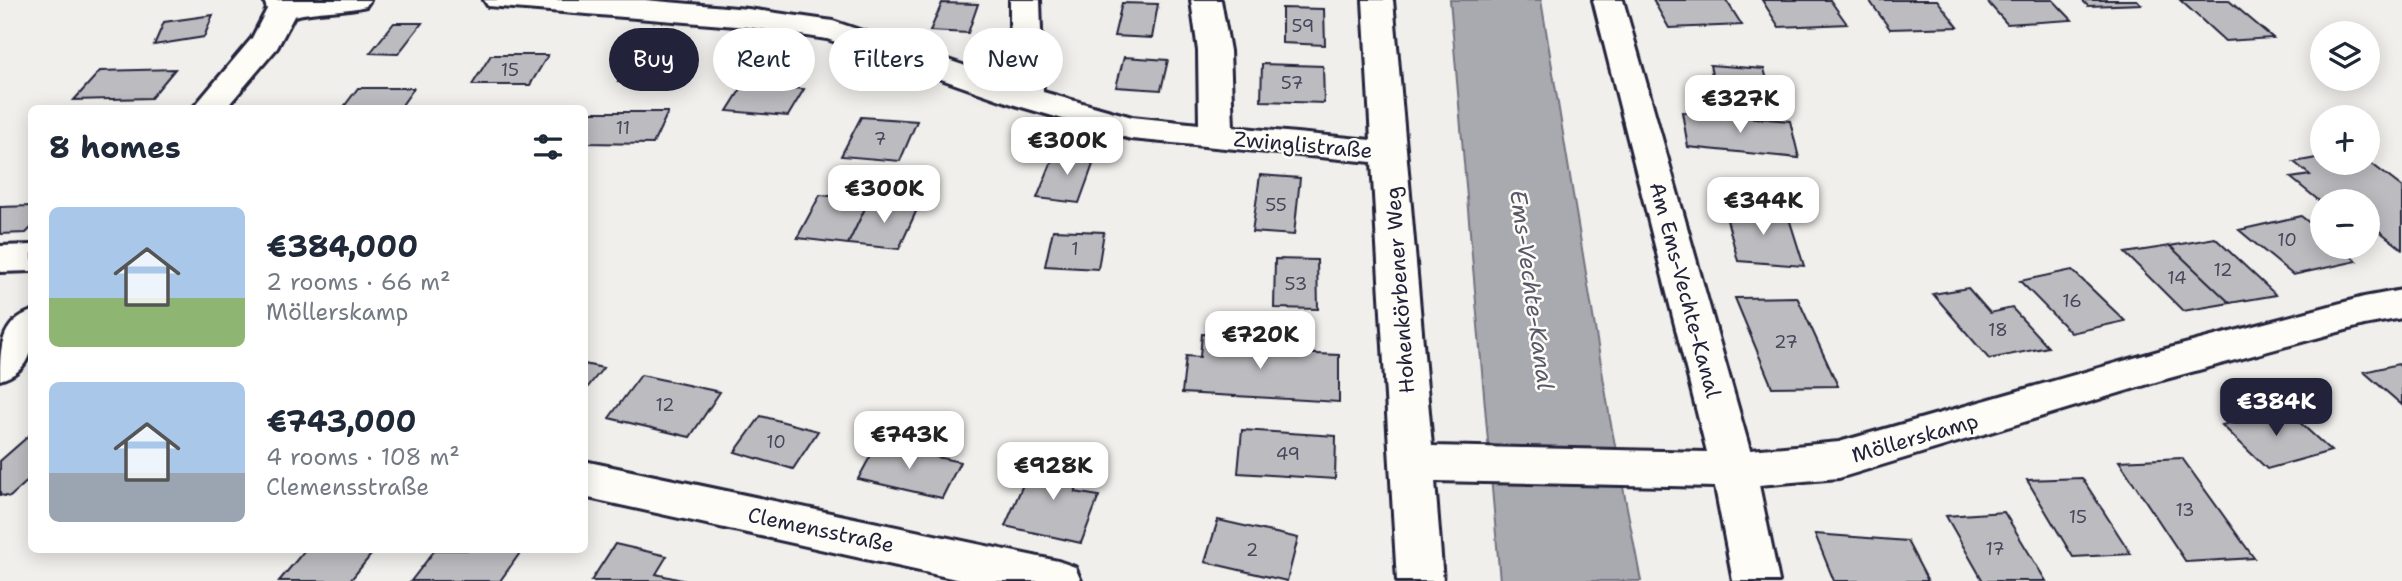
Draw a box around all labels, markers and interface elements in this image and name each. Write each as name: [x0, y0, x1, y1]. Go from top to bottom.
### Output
house number: 59: [1292, 14, 1314, 38]
map controls: [2310, 21, 2380, 259]
button: layers: [2310, 21, 2380, 91]
chip: Buy: [609, 28, 699, 91]
chip: Rent: [713, 28, 815, 91]
chip: Filters: [829, 28, 949, 91]
chip: New: [963, 28, 1063, 91]
house number: 15: [501, 58, 519, 82]
house number: 57: [1281, 71, 1303, 95]
pin: €327K: [1691, 76, 1789, 135]
text: €327K: [1701, 83, 1779, 113]
button: +: [2310, 105, 2380, 175]
house number: 11: [616, 116, 630, 140]
pin: €300K: [1018, 118, 1116, 177]
text: €300K: [1027, 125, 1107, 155]
street label: Zwinglistraße: [1232, 125, 1374, 165]
text: 8 homes: [49, 127, 181, 168]
house number: 7: [874, 127, 886, 151]
icon: filters: [529, 128, 567, 166]
pin: €300K: [835, 166, 933, 225]
text: €300K: [844, 173, 924, 203]
pin: €344K: [1714, 177, 1812, 237]
street label: Am Ems-Vechte-Kanal: [1643, 179, 1727, 402]
text: €344K: [1723, 185, 1803, 215]
street label: Hohenkörbener Weg: [1379, 186, 1421, 394]
water label: Ems-Vechte-Kanal: [1503, 188, 1561, 392]
button: −: [2310, 189, 2380, 259]
house number: 55: [1265, 193, 1287, 217]
text: €384,000: [266, 226, 418, 267]
house number: 10: [2277, 228, 2297, 252]
icon: home: [105, 235, 189, 319]
house number: 1: [1071, 237, 1079, 261]
house number: 12: [2213, 258, 2233, 282]
house number: 14: [2167, 266, 2187, 290]
text: 2 rooms · 66 m²: [266, 267, 451, 297]
house number: 53: [1285, 272, 1307, 296]
house number: 16: [2062, 289, 2082, 313]
text: Möllerskamp: [266, 297, 409, 327]
pin: €720K: [1211, 312, 1309, 371]
house number: 18: [1988, 318, 2008, 342]
text: €720K: [1221, 319, 1299, 349]
house number: 27: [1774, 330, 1798, 354]
pin: €384K: [2227, 378, 2325, 438]
text: €384K: [2236, 386, 2316, 416]
house number: 12: [655, 393, 675, 417]
text: €743,000: [266, 401, 417, 442]
street label: Möllerskamp: [1849, 407, 1981, 469]
icon: home: [105, 410, 189, 494]
pin: €743K: [860, 412, 958, 471]
text: €743K: [870, 419, 948, 449]
house number: 10: [766, 430, 786, 454]
text: 4 rooms · 108 m²: [266, 442, 460, 472]
pin: €928K: [1004, 442, 1102, 502]
house number: 49: [1276, 442, 1300, 466]
text: €928K: [1013, 450, 1093, 480]
text: Clemensstraße: [266, 472, 429, 502]
house number: 13: [2175, 498, 2195, 522]
street label: Clemensstraße: [745, 501, 897, 559]
house number: 15: [2069, 505, 2087, 529]
house number: 17: [1985, 537, 2005, 561]
house number: 2: [1246, 538, 1258, 562]

